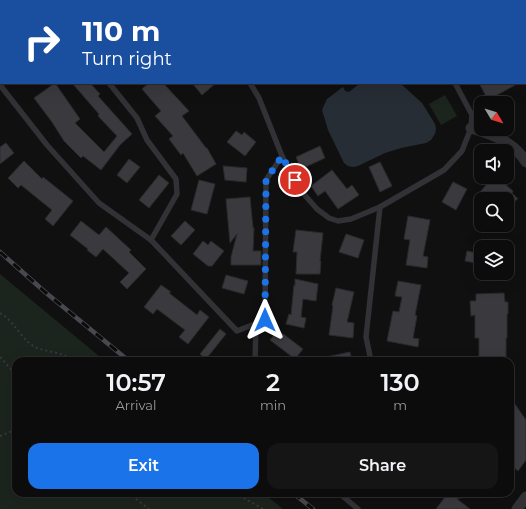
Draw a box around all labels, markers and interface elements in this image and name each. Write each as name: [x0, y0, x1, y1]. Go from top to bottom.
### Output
text: 110 m: [82, 14, 160, 48]
icon: right: [16, 16, 68, 68]
text: Turn right: [82, 48, 172, 70]
north arrow: [474, 96, 514, 136]
map controls: [474, 96, 514, 280]
button: sound: [474, 144, 514, 184]
pin: [278, 163, 312, 197]
icon: arrive: [284, 169, 306, 191]
button: search: [474, 192, 514, 232]
button: layers: [474, 240, 514, 280]
position arrow: [244, 299, 286, 341]
text: 10:57: [106, 368, 166, 397]
text: 2: [266, 368, 280, 397]
text: 130: [380, 368, 420, 397]
text: Arrival: [116, 397, 157, 413]
text: min: [260, 397, 286, 413]
text: m: [393, 397, 407, 413]
button: Exit: [28, 443, 259, 489]
button: Share: [267, 443, 498, 489]

